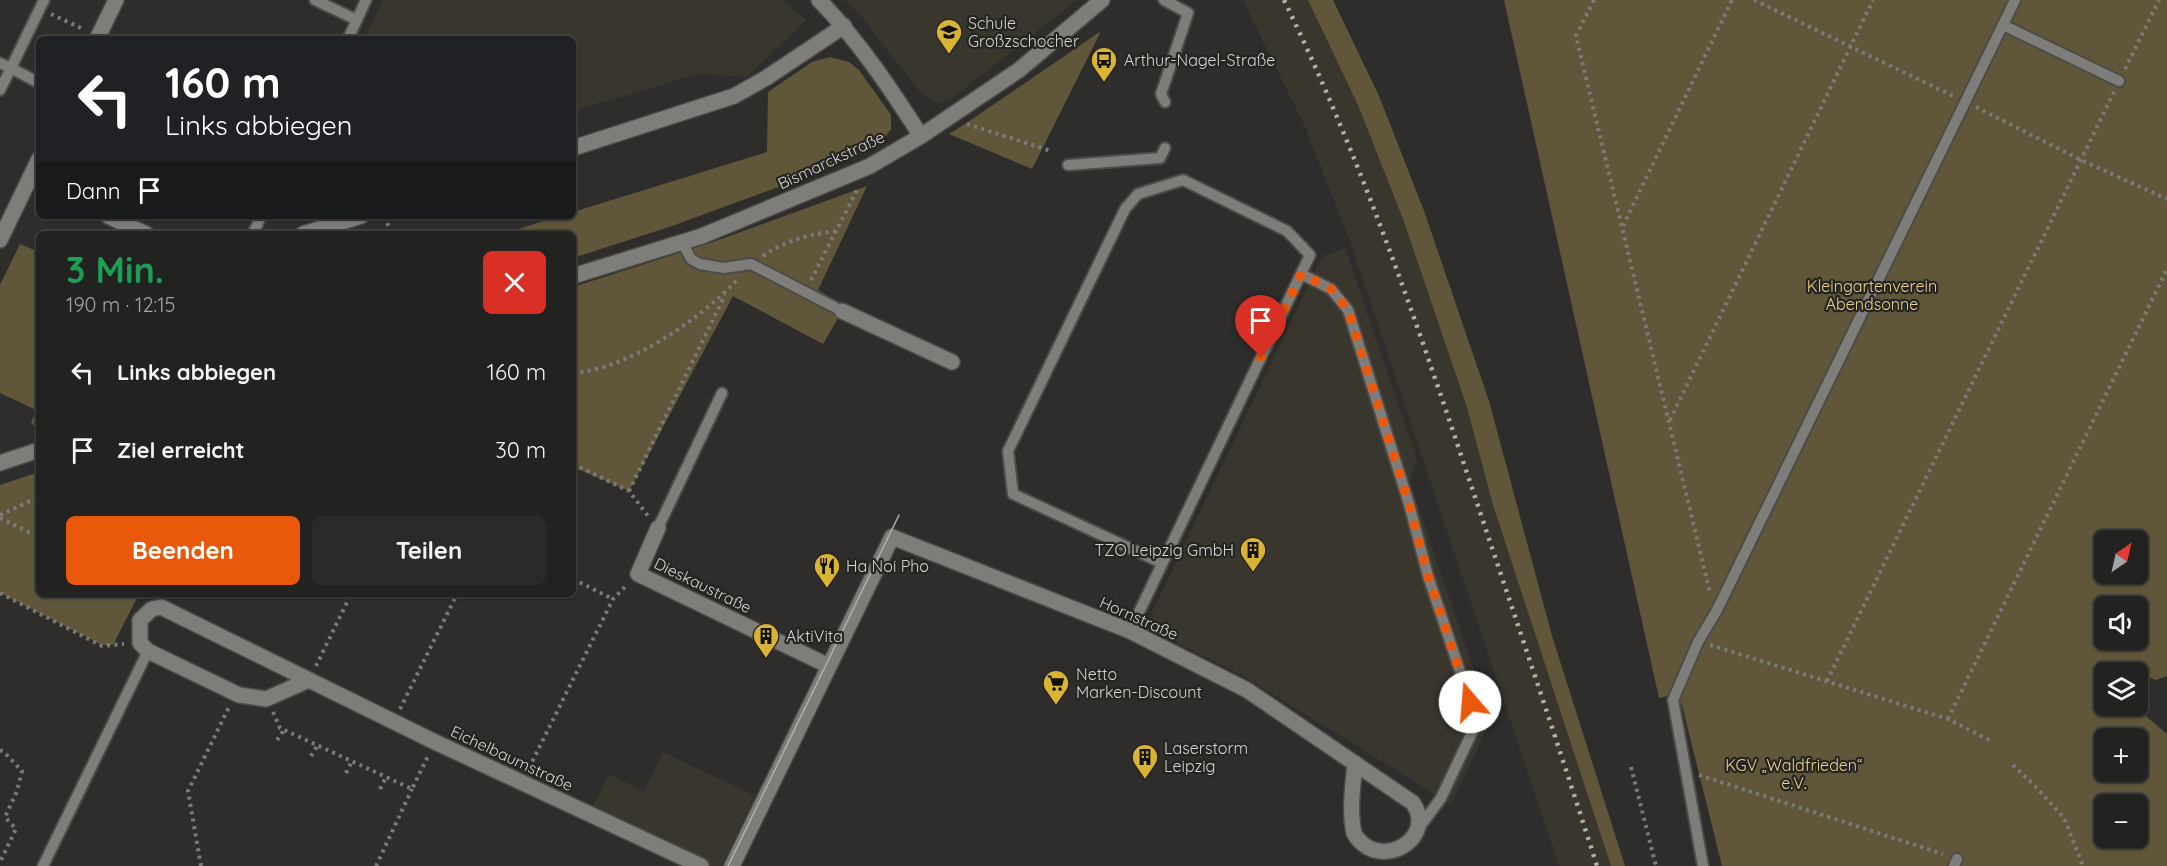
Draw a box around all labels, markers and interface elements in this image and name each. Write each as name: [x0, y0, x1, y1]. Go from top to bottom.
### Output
place label: Schule Großzschocher: [968, 13, 1079, 51]
school or university icon: Schule Großzschocher: [934, 17, 964, 55]
bus stop icon: Arthur-Nagel-Straße: [1089, 45, 1119, 83]
place label: Arthur-Nagel-Straße: [1124, 50, 1275, 70]
text: 160 m: [165, 56, 281, 109]
icon: left: [66, 60, 144, 138]
text: Links abbiegen: [165, 108, 352, 142]
street label: Bismarckstraße: [774, 127, 888, 193]
icon: arrive: [133, 174, 166, 207]
text: Dann: [66, 177, 121, 205]
text: 3 Min.: [66, 247, 164, 292]
button: close: [483, 251, 546, 314]
park label: Kleingartenverein Abendsonne: [1807, 276, 1937, 314]
text: 190 m · 12:15: [66, 292, 176, 317]
pin: [1235, 295, 1286, 357]
icon: arrive: [1244, 304, 1277, 337]
icon: left: [66, 356, 99, 389]
text: Links abbiegen: [117, 358, 276, 386]
text: 160 m: [487, 358, 546, 386]
icon: arrive: [66, 434, 99, 467]
text: Ziel erreicht: [117, 436, 245, 464]
text: 30 m: [495, 436, 546, 464]
button: Beenden: [66, 516, 300, 585]
button: Teilen: [312, 516, 546, 585]
north arrow: [2094, 530, 2148, 584]
map controls: [2094, 530, 2148, 848]
building icon: TZO Leipzig GmbH: [1238, 535, 1268, 573]
place label: TZO Leipzig GmbH: [1095, 540, 1234, 560]
restaurant icon: Ha Noi Pho: [812, 551, 842, 589]
street label: Dieskaustraße: [651, 553, 755, 617]
place label: Ha Noi Pho: [846, 556, 929, 576]
street label: Hornstraße: [1097, 592, 1181, 644]
button: sound: [2094, 596, 2148, 650]
building icon: AktiVita: [751, 621, 781, 659]
place label: AktiVita: [786, 626, 843, 646]
button: layers: [2094, 662, 2148, 716]
place label: Netto Marken-Discount: [1076, 664, 1202, 702]
supermarket icon: Netto Marken-Discount: [1041, 668, 1071, 706]
position arrow: [1438, 670, 1502, 734]
street label: Eichelbaumstraße: [448, 721, 576, 795]
button: +: [2094, 728, 2148, 782]
place label: Laserstorm Leipzig: [1164, 738, 1248, 776]
building icon: Laserstorm Leipzig: [1130, 742, 1160, 780]
park label: KGV „Waldfrieden“ e.V.: [1725, 755, 1863, 793]
button: −: [2094, 794, 2148, 848]

